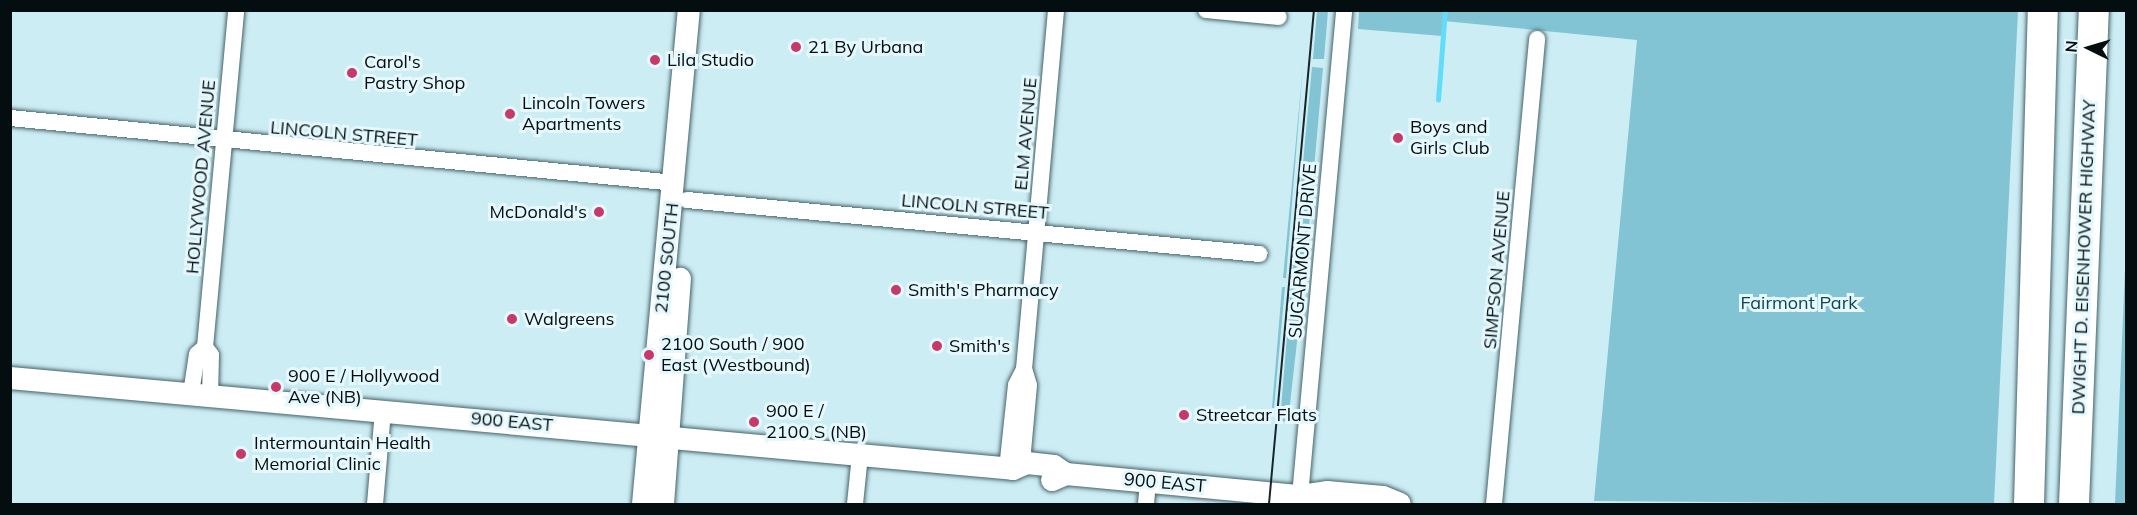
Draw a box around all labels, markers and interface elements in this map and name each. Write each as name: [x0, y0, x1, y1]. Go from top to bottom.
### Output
north arrow: [2059, 18, 2119, 78]
place label: 21 By Urbana: [808, 36, 923, 58]
marker: 21 By Urbana: [789, 40, 803, 54]
text: N: [2061, 40, 2082, 53]
place label: Lila Studio: [667, 49, 754, 71]
place label: Carol's Pastry Shop: [364, 52, 465, 94]
marker: Lila Studio: [648, 53, 662, 67]
marker: Carol's Pastry Shop: [345, 66, 359, 80]
street label: ELM AVENUE: [1010, 77, 1042, 191]
street label: HOLLYWOOD AVENUE: [182, 79, 220, 275]
place label: Lincoln Towers Apartments: [522, 93, 645, 136]
street label: DWIGHT D. EISENHOWER HIGHWAY: [2068, 99, 2100, 415]
marker: Lincoln Towers Apartments: [503, 107, 517, 121]
street label: LINCOLN STREET: [269, 117, 419, 151]
place label: Boys and Girls Club: [1410, 117, 1490, 160]
marker: Boys and Girls Club: [1391, 131, 1405, 145]
street label: SUGARMONT DRIVE: [1285, 163, 1321, 339]
street label: LINCOLN STREET: [900, 190, 1050, 224]
street label: SIMPSON AVENUE: [1479, 190, 1515, 350]
place label: McDonald's: [490, 201, 587, 223]
street label: 2100 SOUTH: [650, 202, 684, 314]
marker: McDonald's: [592, 205, 606, 219]
place label: Smith's Pharmacy: [908, 279, 1058, 301]
marker: Smith's Pharmacy: [889, 283, 903, 297]
park label: Fairmont Park: [1741, 292, 1857, 314]
place label: Walgreens: [524, 308, 614, 330]
marker: Walgreens: [505, 312, 519, 326]
place label: 2100 South / 900 East (Westbound): [661, 334, 811, 376]
place label: Smith's: [949, 335, 1010, 357]
marker: Smith's: [930, 339, 944, 353]
marker: 2100 South / 900 East (Westbound): [642, 348, 656, 362]
place label: 900 E / Hollywood Ave (NB): [288, 366, 439, 409]
marker: 900 E / Hollywood Ave (NB): [269, 380, 283, 394]
place label: 900 E / 2100 S (NB): [766, 401, 867, 444]
place label: Streetcar Flats: [1196, 404, 1317, 426]
street label: 900 EAST: [470, 408, 554, 436]
marker: Streetcar Flats: [1177, 408, 1191, 422]
marker: 900 E / 2100 S (NB): [747, 415, 761, 429]
place label: Intermountain Health Memorial Clinic: [254, 433, 431, 476]
marker: Intermountain Health Memorial Clinic: [232, 445, 250, 463]
street label: 900 EAST: [1123, 469, 1207, 497]

